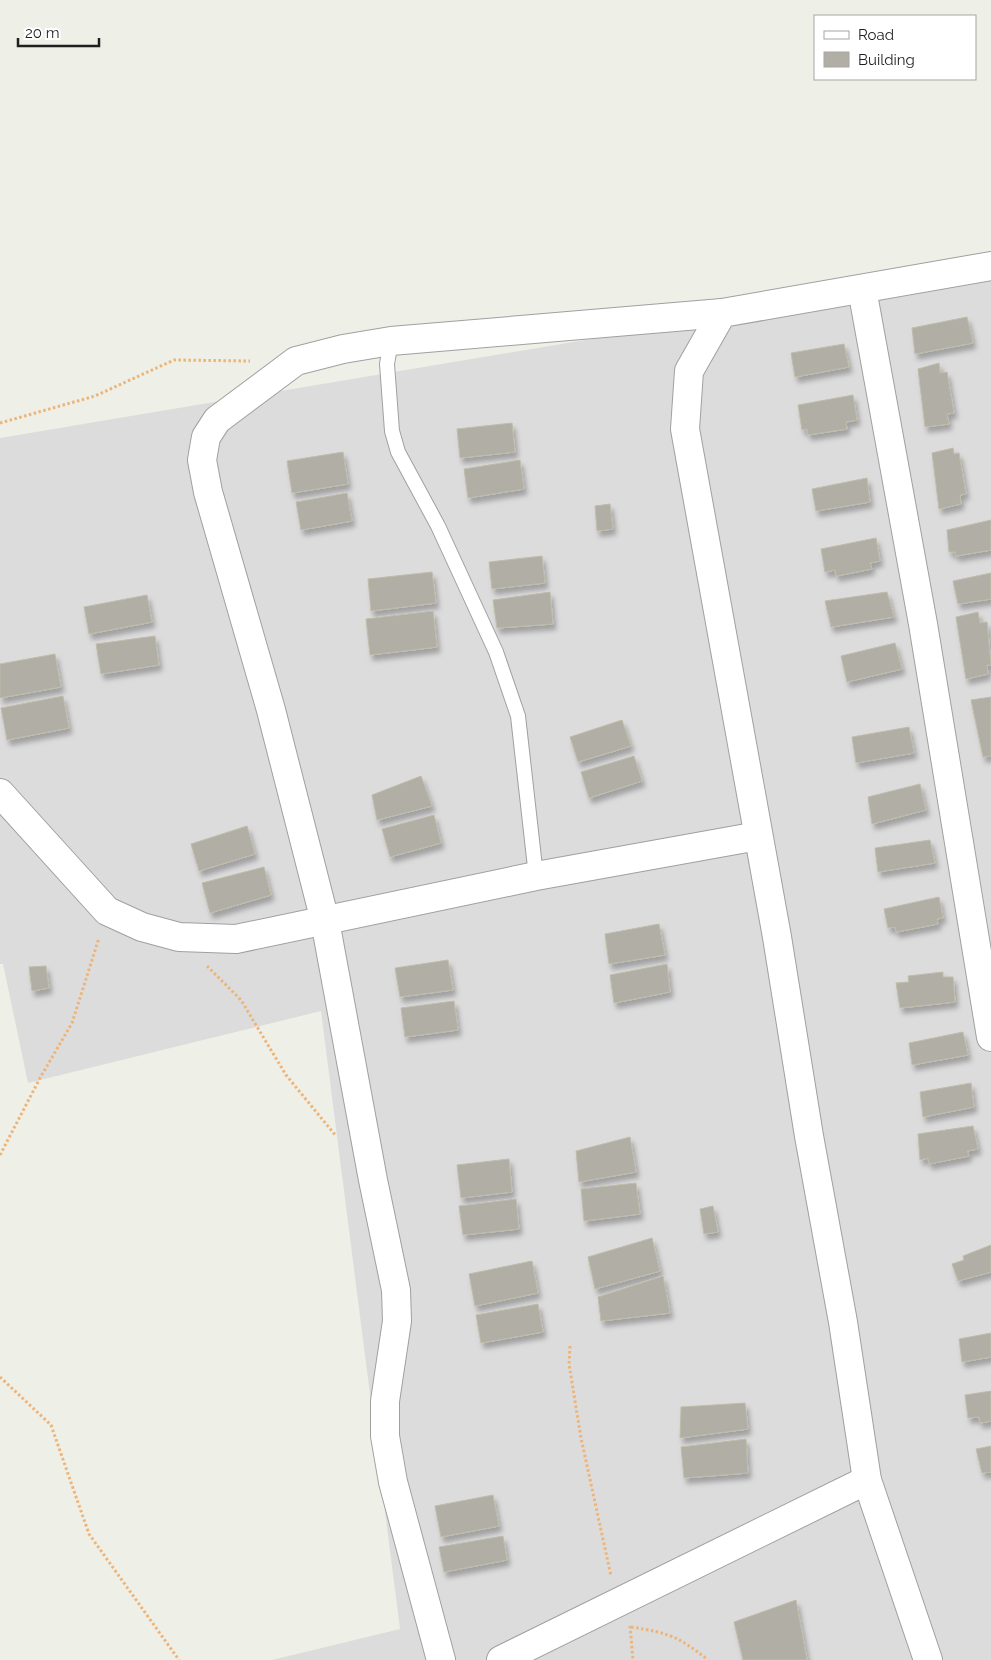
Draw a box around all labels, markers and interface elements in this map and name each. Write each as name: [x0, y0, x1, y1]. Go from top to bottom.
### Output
scale bar: [18, 15, 99, 47]
legend: [814, 15, 976, 80]
text: 20 m: [25, 24, 60, 42]
text: Road: [858, 26, 894, 44]
text: Building: [858, 51, 915, 69]

